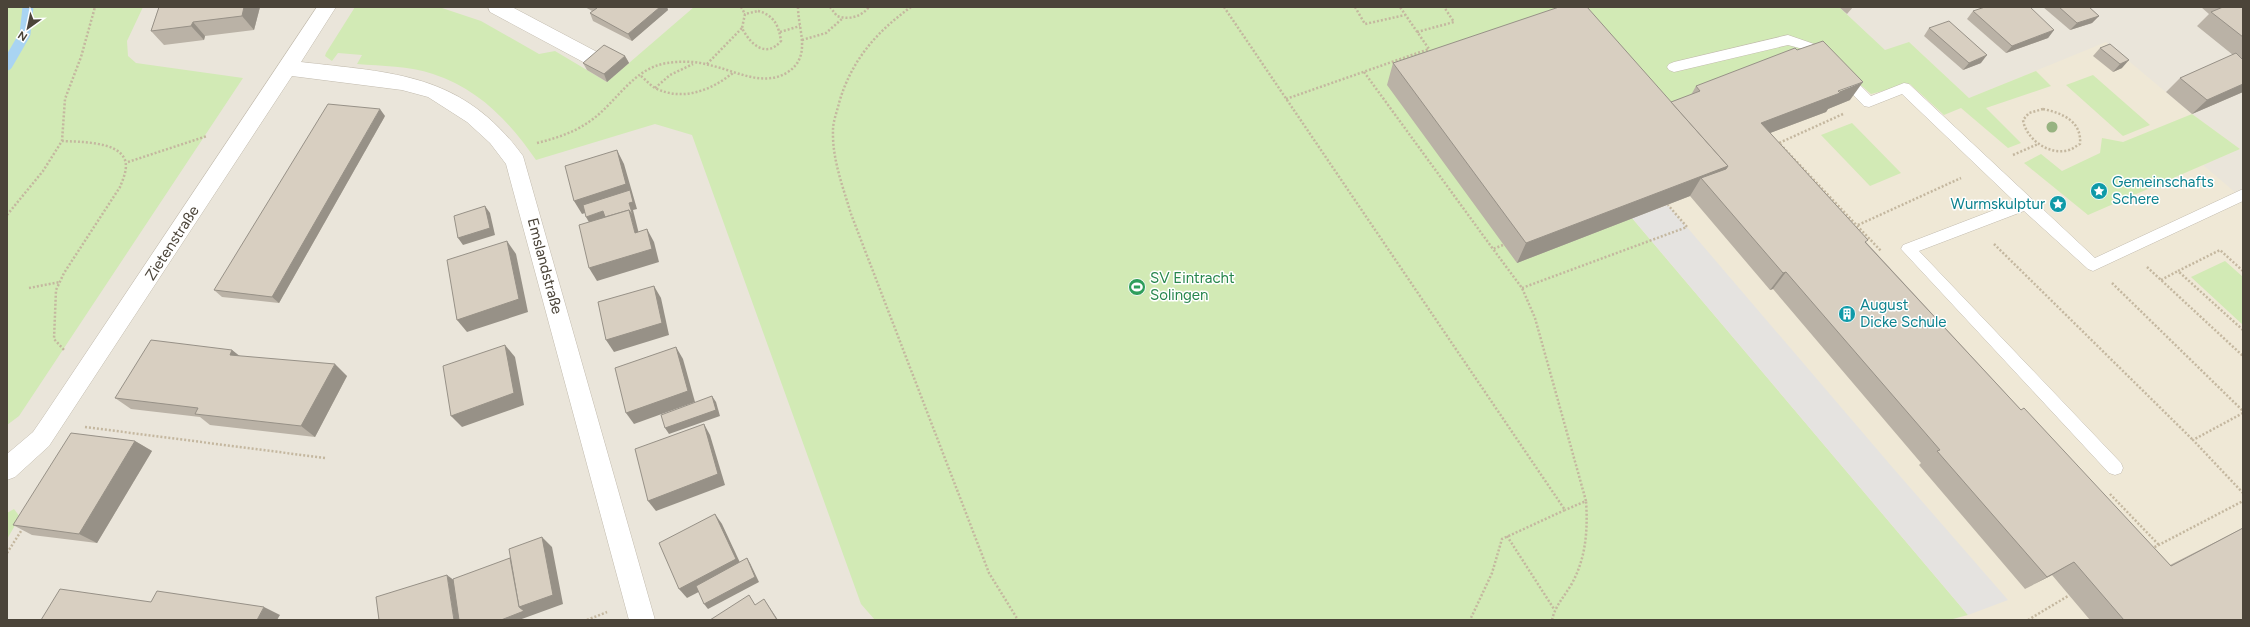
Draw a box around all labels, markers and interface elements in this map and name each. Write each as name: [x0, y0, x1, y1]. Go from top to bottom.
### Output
north arrow: [8, 8, 48, 48]
text: N: [16, 28, 30, 44]
place label: Gemeinschafts Schere: [2112, 173, 2214, 208]
place icon: Gemeinschafts Schere: [2089, 181, 2109, 201]
place icon: Wurmskulptur: [2048, 194, 2068, 214]
place label: Wurmskulptur: [1951, 195, 2045, 213]
street label: Zietenstraße: [141, 202, 203, 284]
street label: Emslandstraße: [524, 216, 566, 316]
place label: SV Eintracht Solingen: [1150, 269, 1235, 304]
sports icon: SV Eintracht Solingen: [1127, 277, 1147, 297]
place label: August Dicke Schule: [1860, 296, 1946, 331]
building icon: August Dicke Schule: [1837, 304, 1857, 324]

